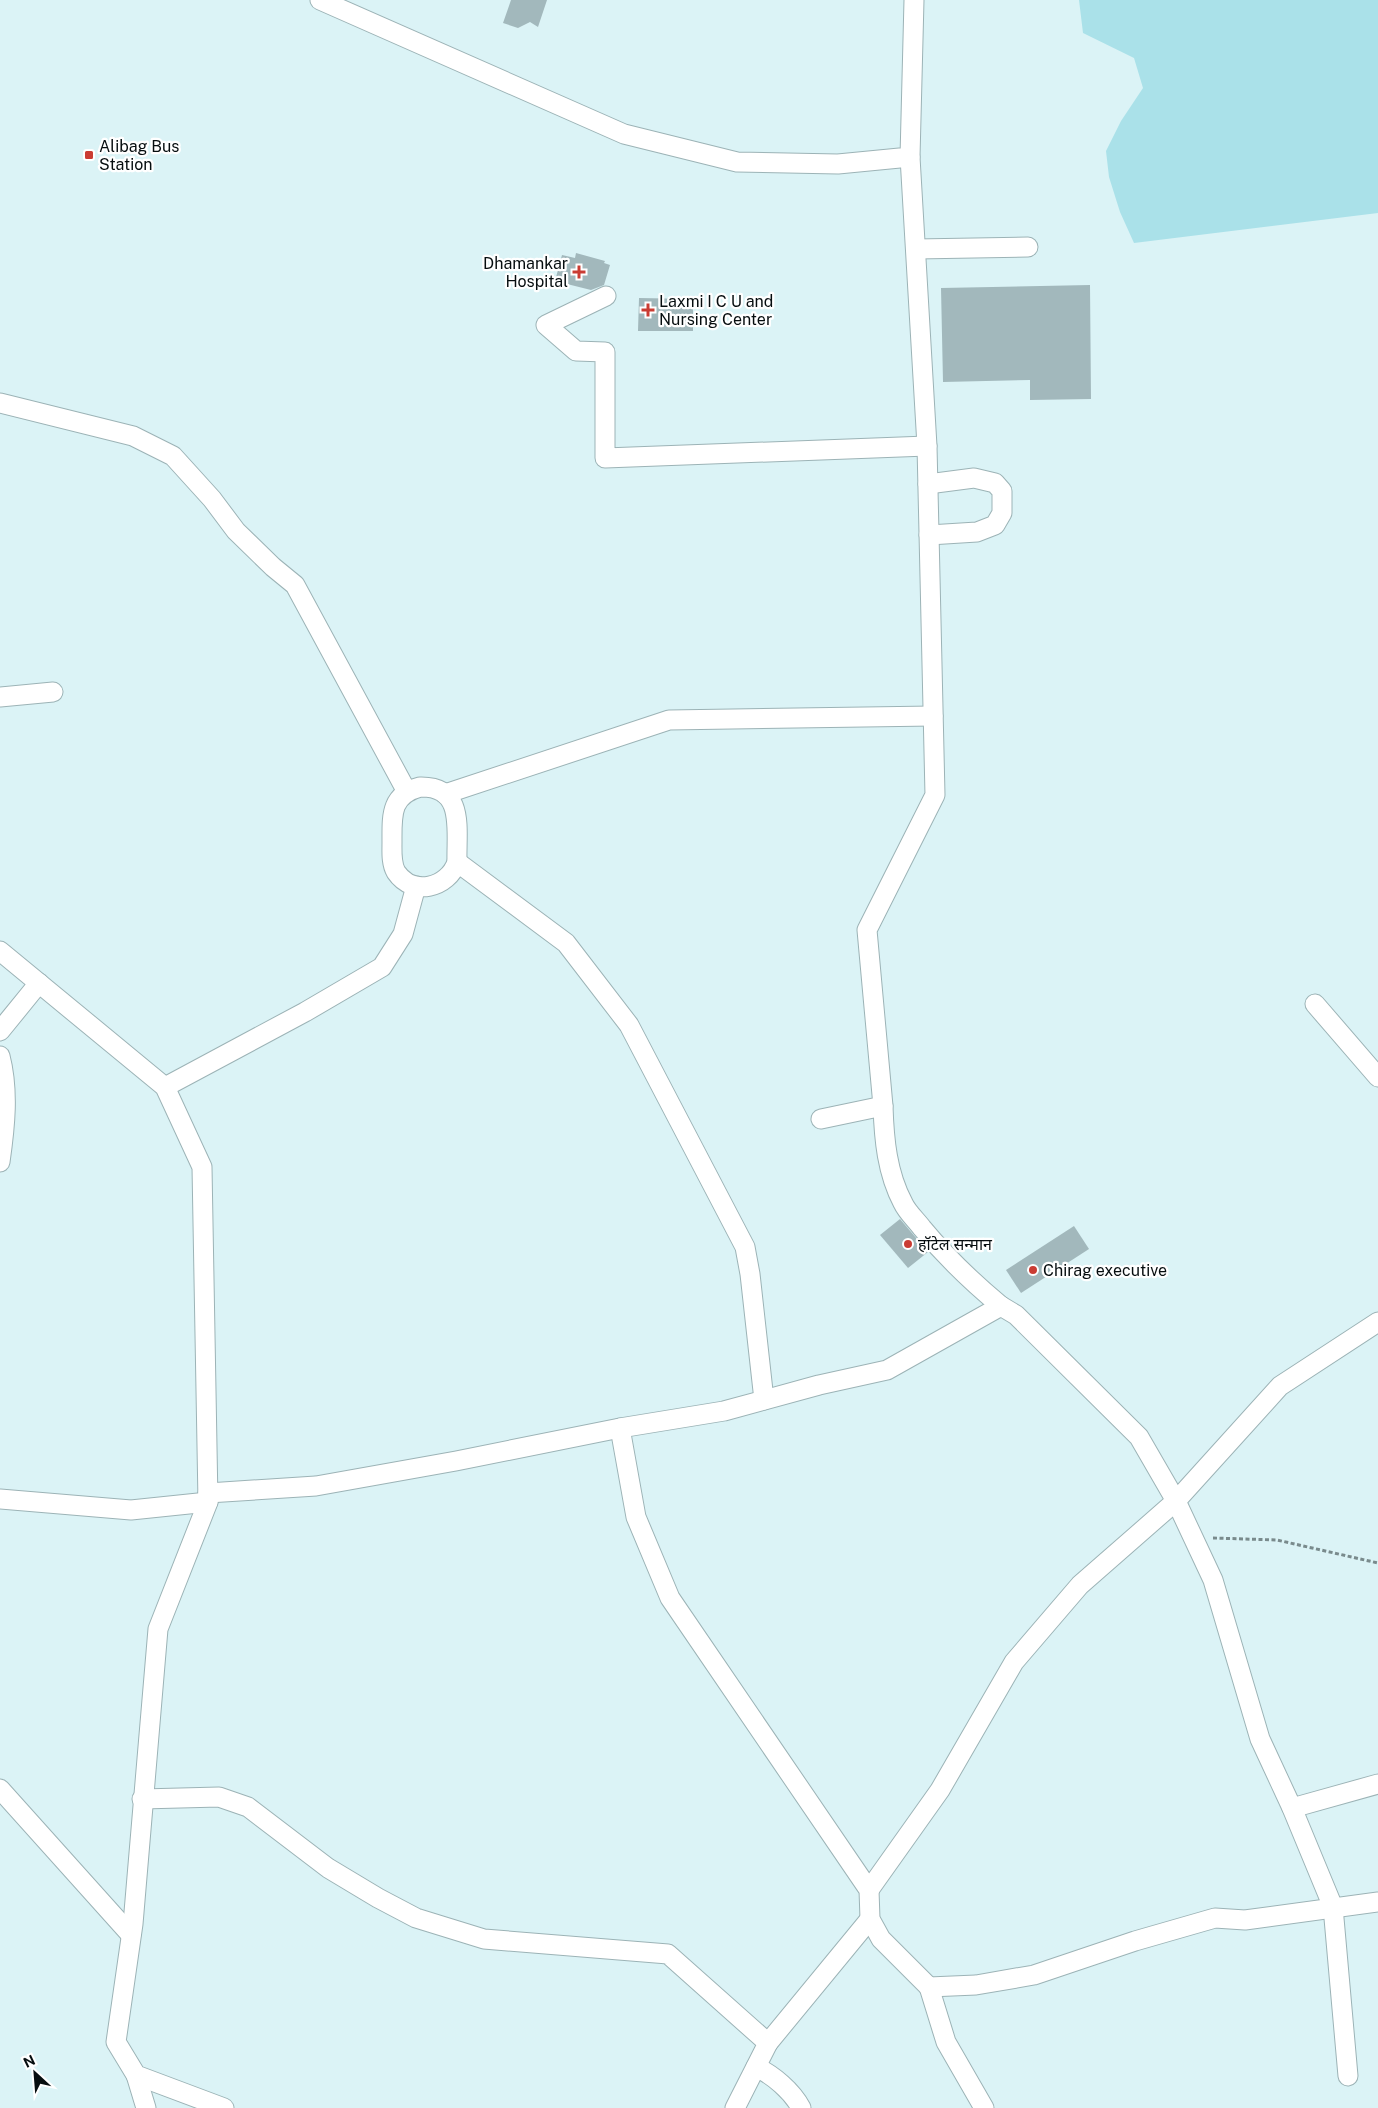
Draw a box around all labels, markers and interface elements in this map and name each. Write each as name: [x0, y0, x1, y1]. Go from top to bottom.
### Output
place label: Alibag Bus Station: [99, 137, 179, 174]
marker: Alibag Bus Station: [83, 149, 95, 161]
place label: Dhamankar Hospital: [483, 254, 568, 291]
marker: Dhamankar Hospital: [572, 265, 586, 279]
place label: Laxmi I C U and Nursing Center: [659, 292, 773, 329]
marker: Laxmi I C U and Nursing Center: [641, 303, 655, 317]
place label: हॉटेल सन्मान: [918, 1235, 993, 1254]
marker: हॉटेल सन्मान: [902, 1238, 914, 1250]
place label: Chirag executive: [1043, 1261, 1167, 1280]
marker: Chirag executive: [1027, 1264, 1039, 1276]
north arrow: [10, 2048, 60, 2098]
text: N: [21, 2052, 38, 2071]

